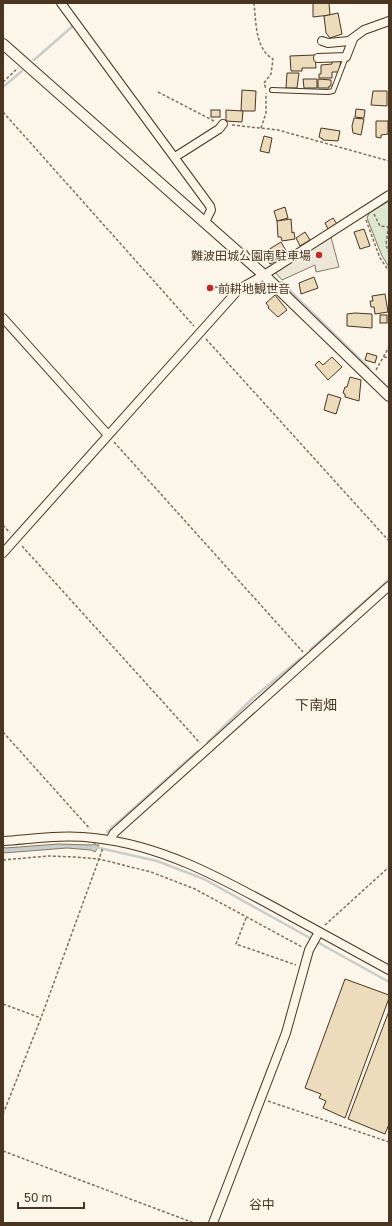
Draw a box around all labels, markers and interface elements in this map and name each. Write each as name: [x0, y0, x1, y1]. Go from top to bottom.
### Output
place label: 難波田城公園南駐車場: [191, 248, 311, 263]
marker: 難波田城公園南駐車場: [314, 250, 324, 260]
place label: 前耕地観世音: [218, 281, 290, 296]
marker: 前耕地観世音: [205, 283, 215, 293]
district label: 下南畑: [295, 696, 337, 713]
scale bar: [18, 1184, 84, 1210]
text: 50 m: [24, 1190, 52, 1205]
district label: 谷中: [249, 1196, 275, 1212]

